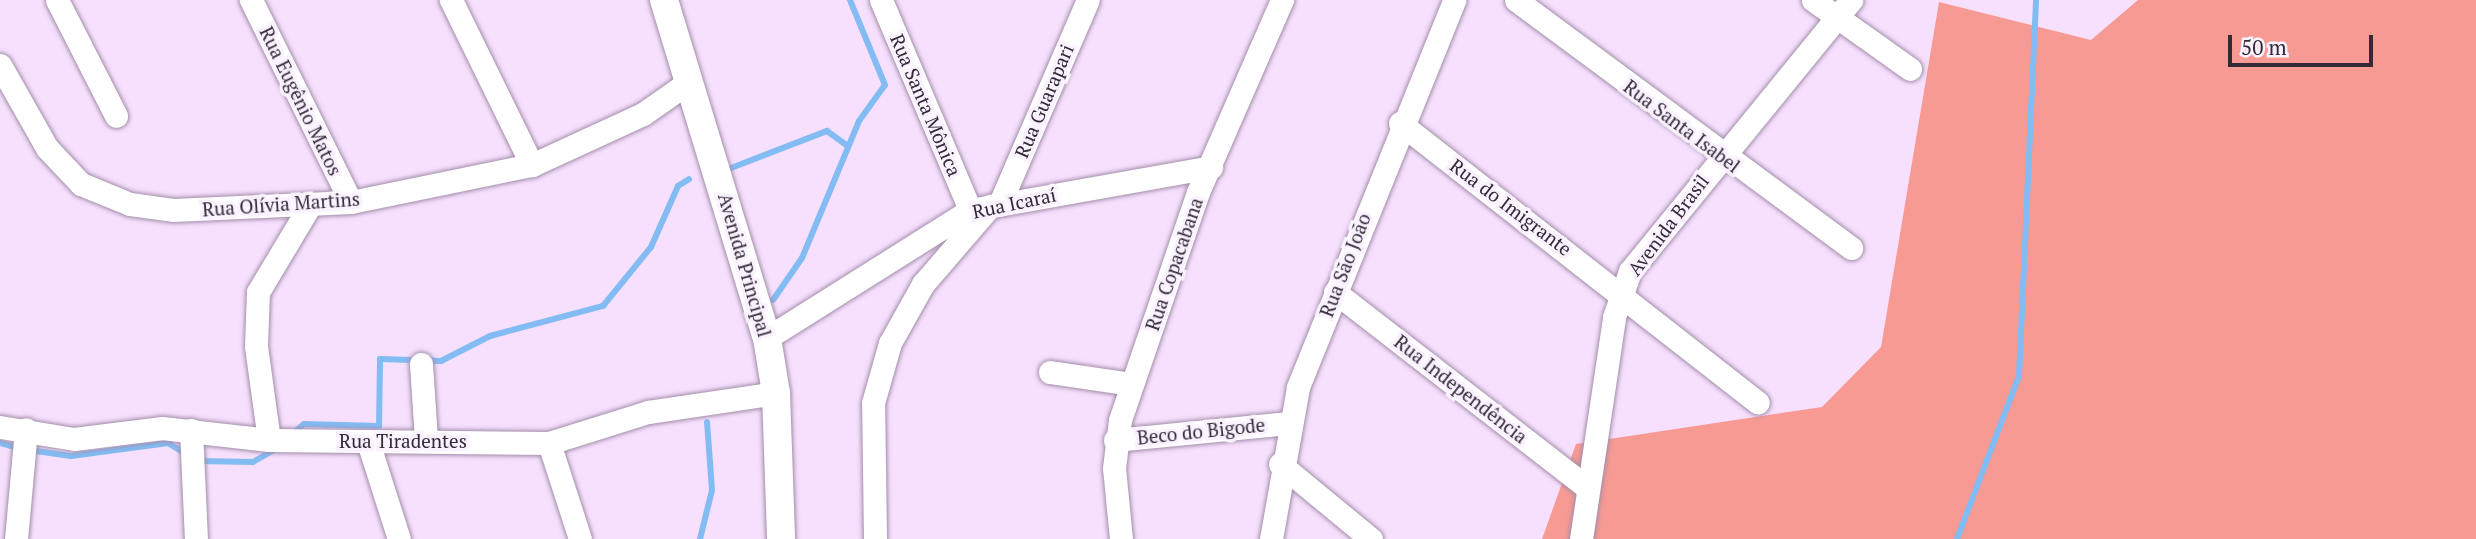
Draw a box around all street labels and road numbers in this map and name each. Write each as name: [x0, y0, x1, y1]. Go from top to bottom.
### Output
street label: Rua Eugênio Matos: [255, 23, 347, 179]
street label: Rua Santa Mônica: [886, 31, 966, 179]
street label: Rua Guarapari: [1010, 41, 1078, 161]
street label: Rua Santa Isabel: [1619, 75, 1745, 177]
street label: Rua do Imigrante: [1446, 154, 1576, 260]
street label: Avenida Brasil: [1623, 170, 1713, 280]
street label: Rua Icaraí: [970, 183, 1058, 223]
street label: Rua Olívia Martins: [201, 187, 361, 221]
street label: Avenida Principal: [714, 191, 776, 339]
street label: Rua Copacabana: [1141, 195, 1207, 333]
street label: Rua São João: [1315, 210, 1375, 320]
street label: Rua Independência: [1390, 330, 1532, 448]
street label: Beco do Bigode: [1136, 413, 1266, 449]
street label: Rua Tiradentes: [339, 430, 467, 452]

